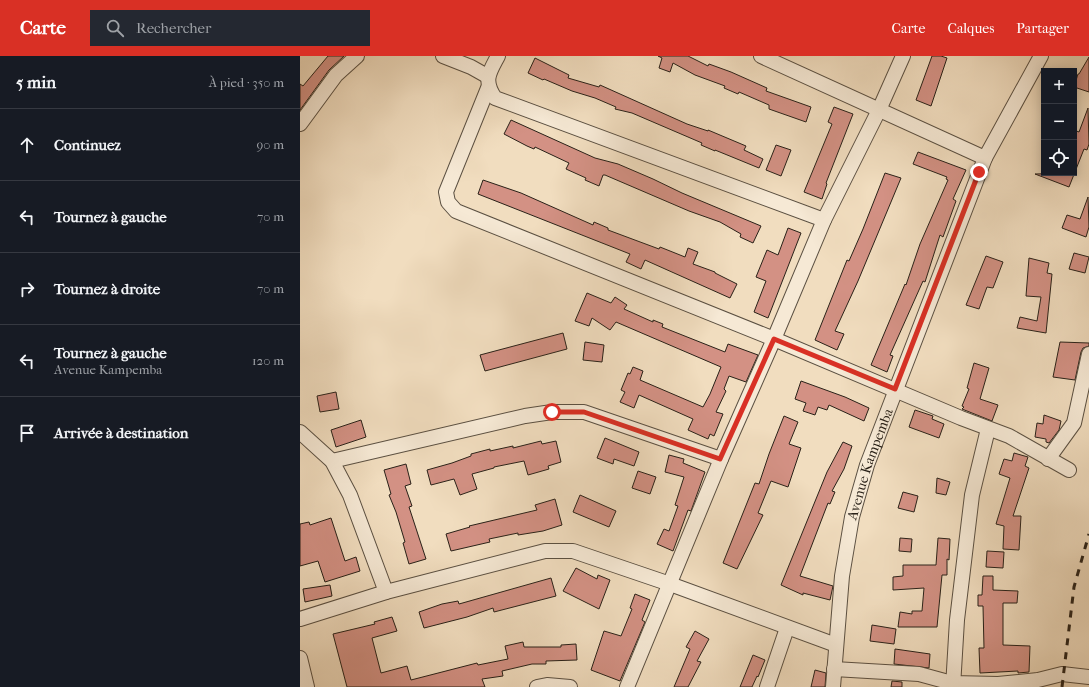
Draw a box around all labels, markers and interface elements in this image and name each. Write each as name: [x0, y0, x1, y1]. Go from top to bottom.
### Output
search box: [90, 10, 370, 46]
text: Carte: [20, 17, 66, 39]
icon: search: [104, 17, 126, 39]
text: Rechercher: [136, 19, 211, 37]
text: Carte: [892, 20, 925, 37]
text: Calques: [947, 20, 994, 37]
text: Partager: [1016, 20, 1069, 37]
map controls: [1041, 68, 1077, 176]
button: +: [1041, 68, 1077, 104]
text: 5 min: [16, 72, 56, 92]
text: À pied · 350 m: [209, 75, 284, 90]
button: −: [1041, 104, 1077, 140]
icon: ahead: [16, 134, 38, 156]
text: Continuez: [54, 136, 121, 154]
text: 90 m: [256, 137, 284, 152]
button: locate: [1041, 140, 1077, 176]
route end: [970, 163, 988, 181]
icon: left: [16, 206, 38, 228]
text: Tournez à gauche: [54, 208, 167, 226]
text: 70 m: [257, 209, 284, 224]
icon: right: [16, 278, 38, 300]
text: Tournez à droite: [54, 280, 160, 298]
text: 70 m: [257, 281, 284, 296]
text: Tournez à gauche: [54, 344, 167, 362]
icon: left: [16, 350, 38, 372]
text: 120 m: [252, 353, 284, 368]
text: Avenue Kampemba: [54, 362, 162, 377]
route start: [543, 403, 561, 421]
street label: Avenue Kampemba: [843, 406, 897, 523]
icon: arrive: [16, 422, 38, 444]
text: Arrivée à destination: [54, 424, 189, 442]

